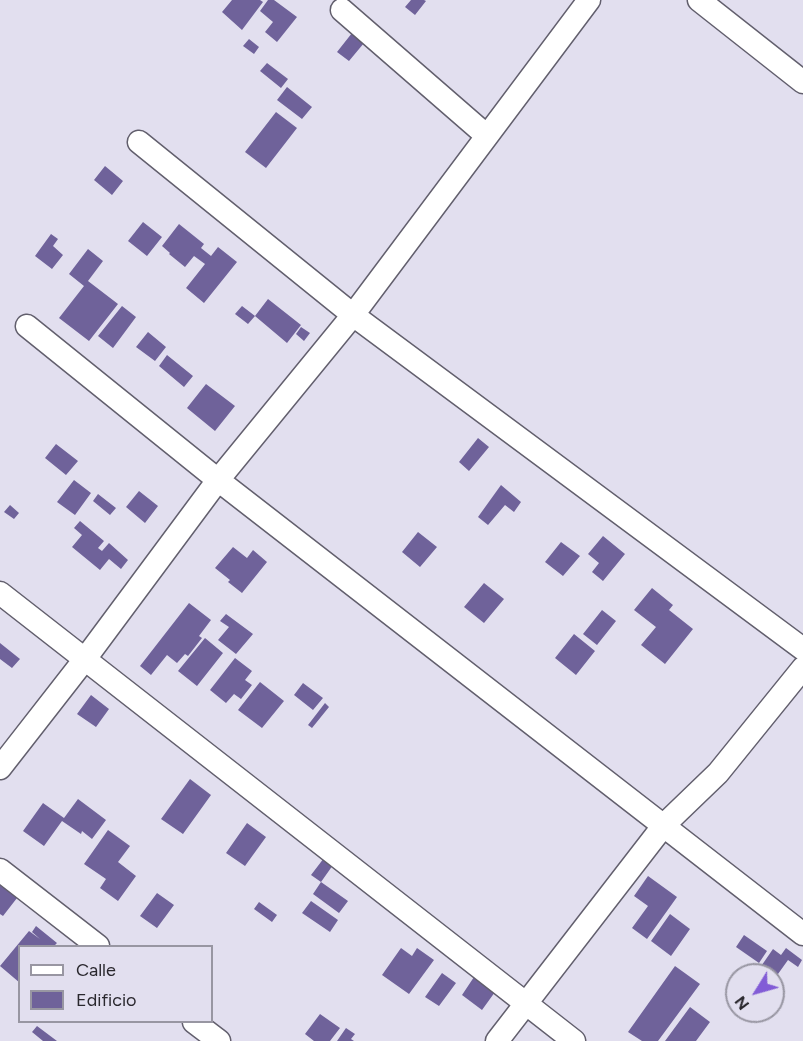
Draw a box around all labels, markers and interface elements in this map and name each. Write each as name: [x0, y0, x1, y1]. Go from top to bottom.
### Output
legend: [18, 945, 213, 1023]
text: Calle: [76, 959, 116, 981]
north arrow: [725, 963, 785, 1023]
text: Edificio: [76, 989, 137, 1011]
text: N: [731, 992, 753, 1014]

